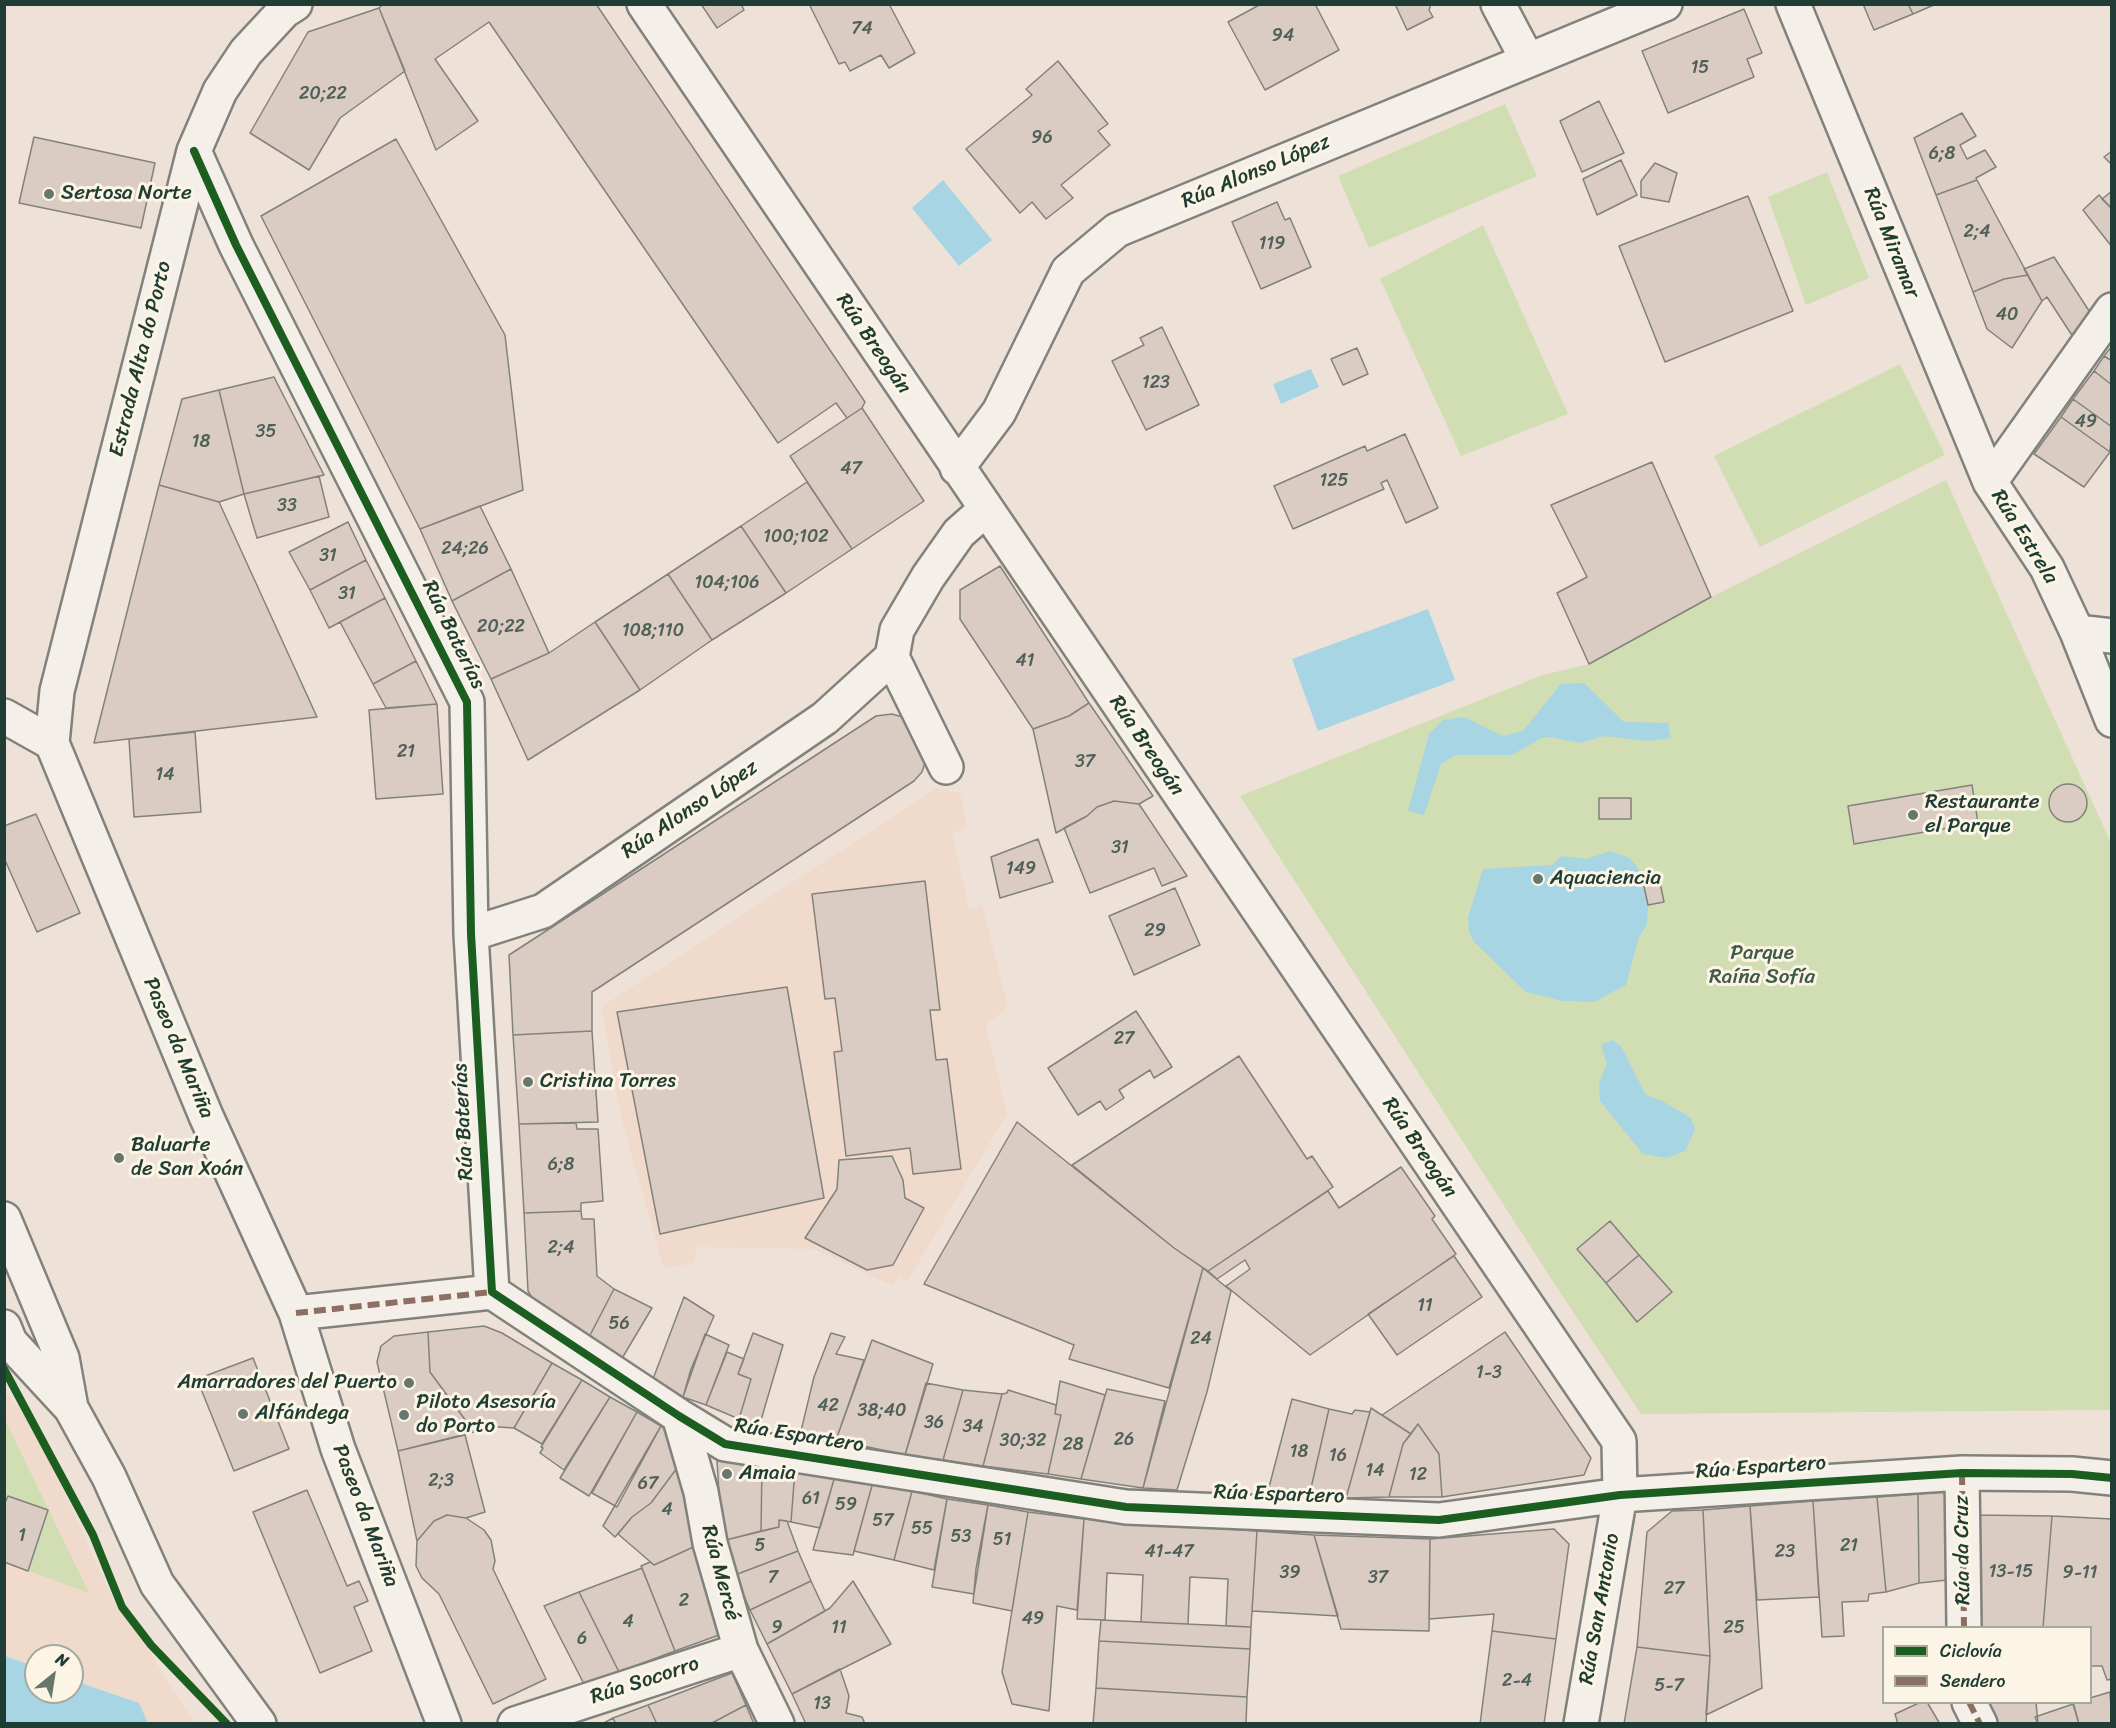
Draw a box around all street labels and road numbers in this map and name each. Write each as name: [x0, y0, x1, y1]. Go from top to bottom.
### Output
street label: Rúa Alonso López: [1178, 129, 1334, 215]
street label: Rúa Miramar: [1857, 184, 1925, 302]
street label: Estrada Alta do Porto: [104, 259, 178, 459]
street label: Rúa Breogán: [830, 289, 916, 399]
street label: Rúa Estrela: [1985, 485, 2063, 589]
street label: Rúa Baterías: [416, 577, 490, 693]
street label: Rúa Breogán: [1103, 691, 1189, 801]
street label: Rúa Alonso López: [617, 755, 763, 865]
street label: Paseo da Mariña: [137, 974, 219, 1122]
street label: Rúa Baterías: [448, 1063, 480, 1181]
street label: Rúa Breogán: [1376, 1093, 1462, 1203]
street label: Rúa Espartero: [733, 1413, 865, 1459]
street label: Paseo da Mariña: [326, 1441, 404, 1591]
street label: Rúa Espartero: [1695, 1451, 1827, 1485]
street label: Rúa Espartero: [1213, 1480, 1345, 1510]
street label: Rúa da Cruz: [1949, 1495, 1977, 1605]
street label: Rúa Mercé: [695, 1522, 745, 1624]
street label: Rúa San Antonio: [1574, 1531, 1626, 1687]
street label: Rúa Socorro: [588, 1652, 702, 1710]

